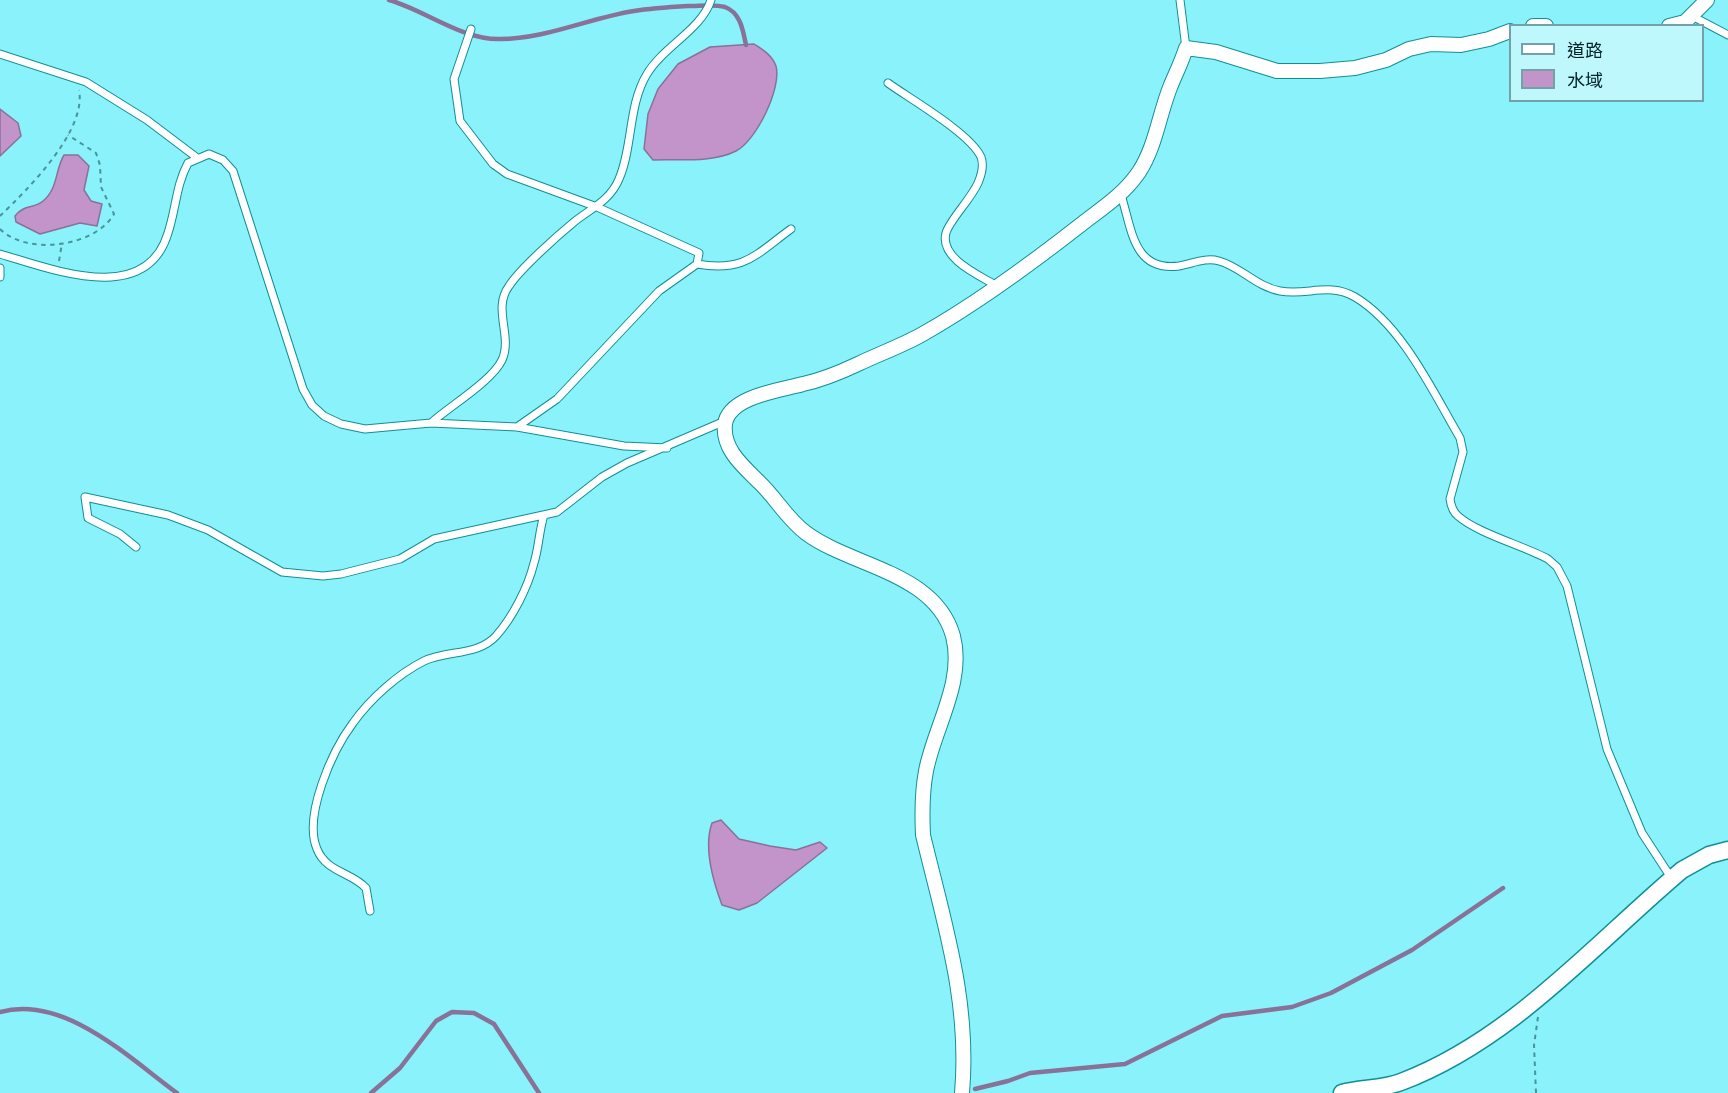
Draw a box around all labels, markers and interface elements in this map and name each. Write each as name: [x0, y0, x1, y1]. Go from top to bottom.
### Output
legend: [1509, 24, 1704, 102]
text: 道路: [1567, 43, 1603, 61]
text: 水域: [1567, 73, 1603, 91]

